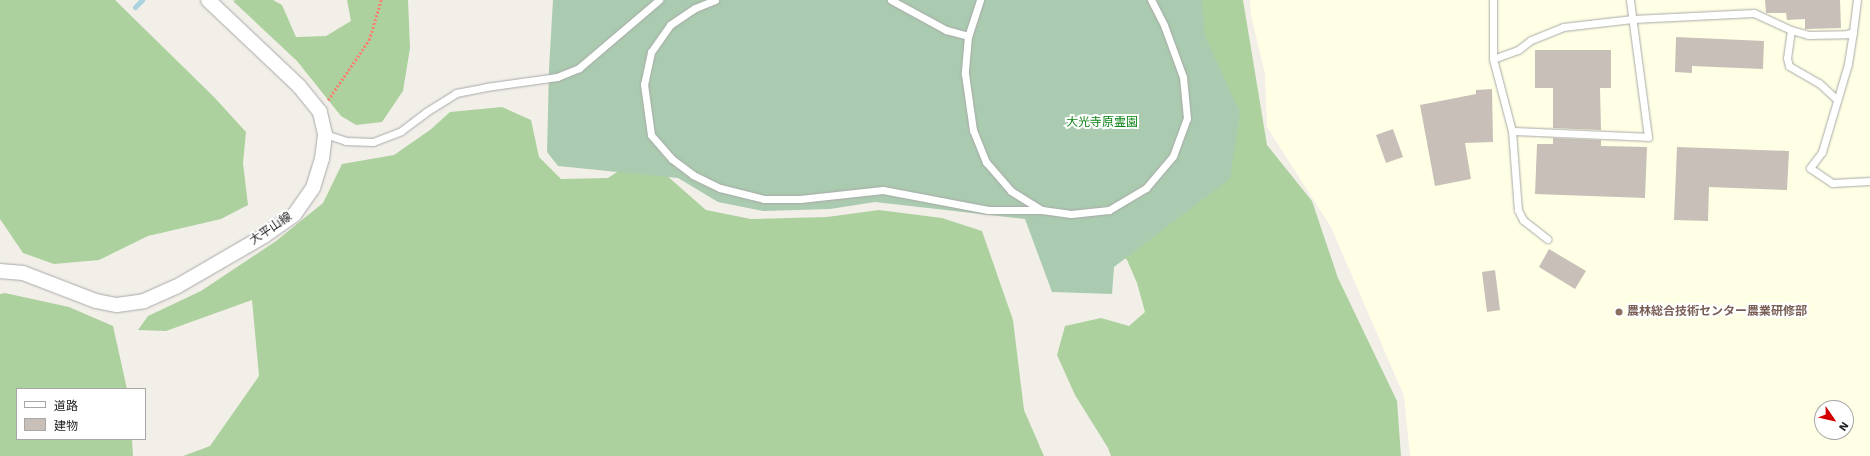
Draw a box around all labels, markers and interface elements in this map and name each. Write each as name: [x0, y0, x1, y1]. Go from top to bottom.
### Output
park label: 大光寺原霊園: [1066, 116, 1138, 130]
street label: 大平山線: [247, 210, 295, 248]
place label: 農林総合技術センター農業研修部: [1627, 305, 1807, 319]
marker: 農林総合技術センター農業研修部: [1614, 307, 1624, 317]
legend: [16, 388, 146, 440]
text: 道路: [54, 399, 78, 413]
north arrow: [1814, 400, 1854, 440]
text: 建物: [54, 419, 78, 433]
text: N: [1836, 419, 1851, 433]

